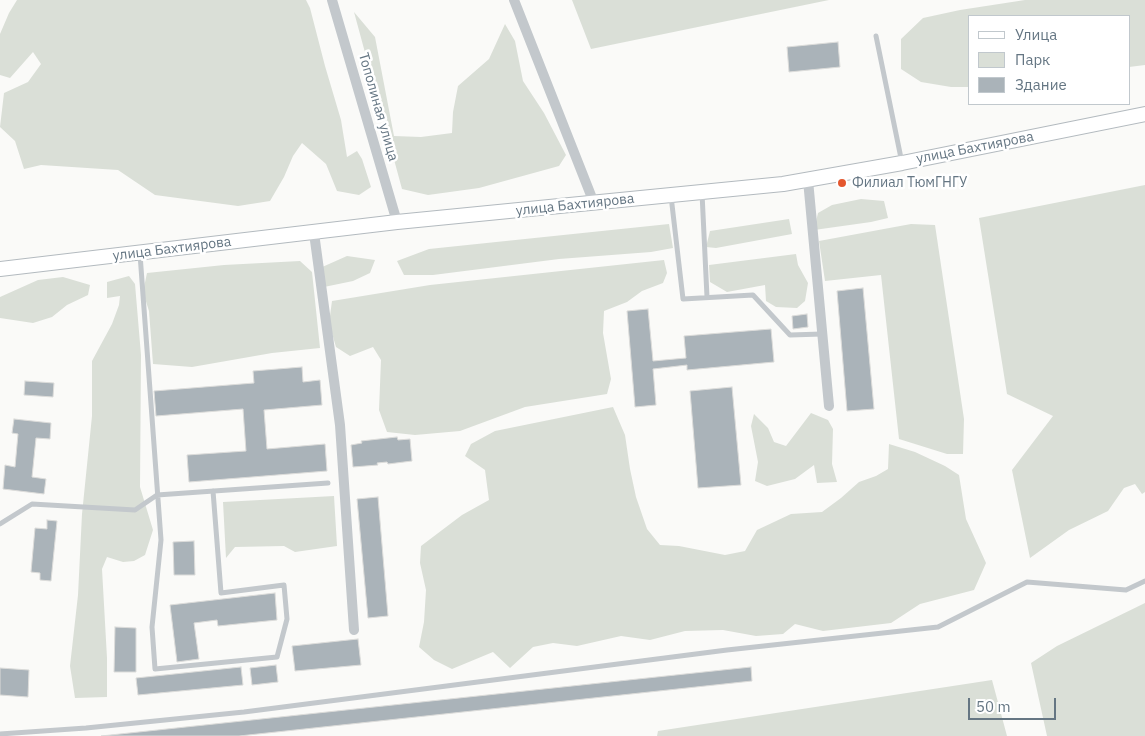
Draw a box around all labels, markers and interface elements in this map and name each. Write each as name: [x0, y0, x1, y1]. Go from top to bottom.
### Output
legend: [968, 15, 1130, 105]
text: Улица: [1015, 25, 1057, 44]
text: Парк: [1015, 50, 1050, 69]
street label: Тополиная улица: [354, 51, 402, 163]
text: Здание: [1015, 75, 1067, 94]
street label: улица Бахтиярова: [915, 128, 1035, 168]
place label: Филиал ТюмГНГУ: [852, 175, 967, 191]
marker: Филиал ТюмГНГУ: [836, 177, 848, 189]
street label: улица Бахтиярова: [515, 190, 635, 220]
street label: улица Бахтиярова: [112, 233, 232, 265]
scale bar: [970, 688, 1058, 720]
text: 50 m: [976, 697, 1011, 716]

